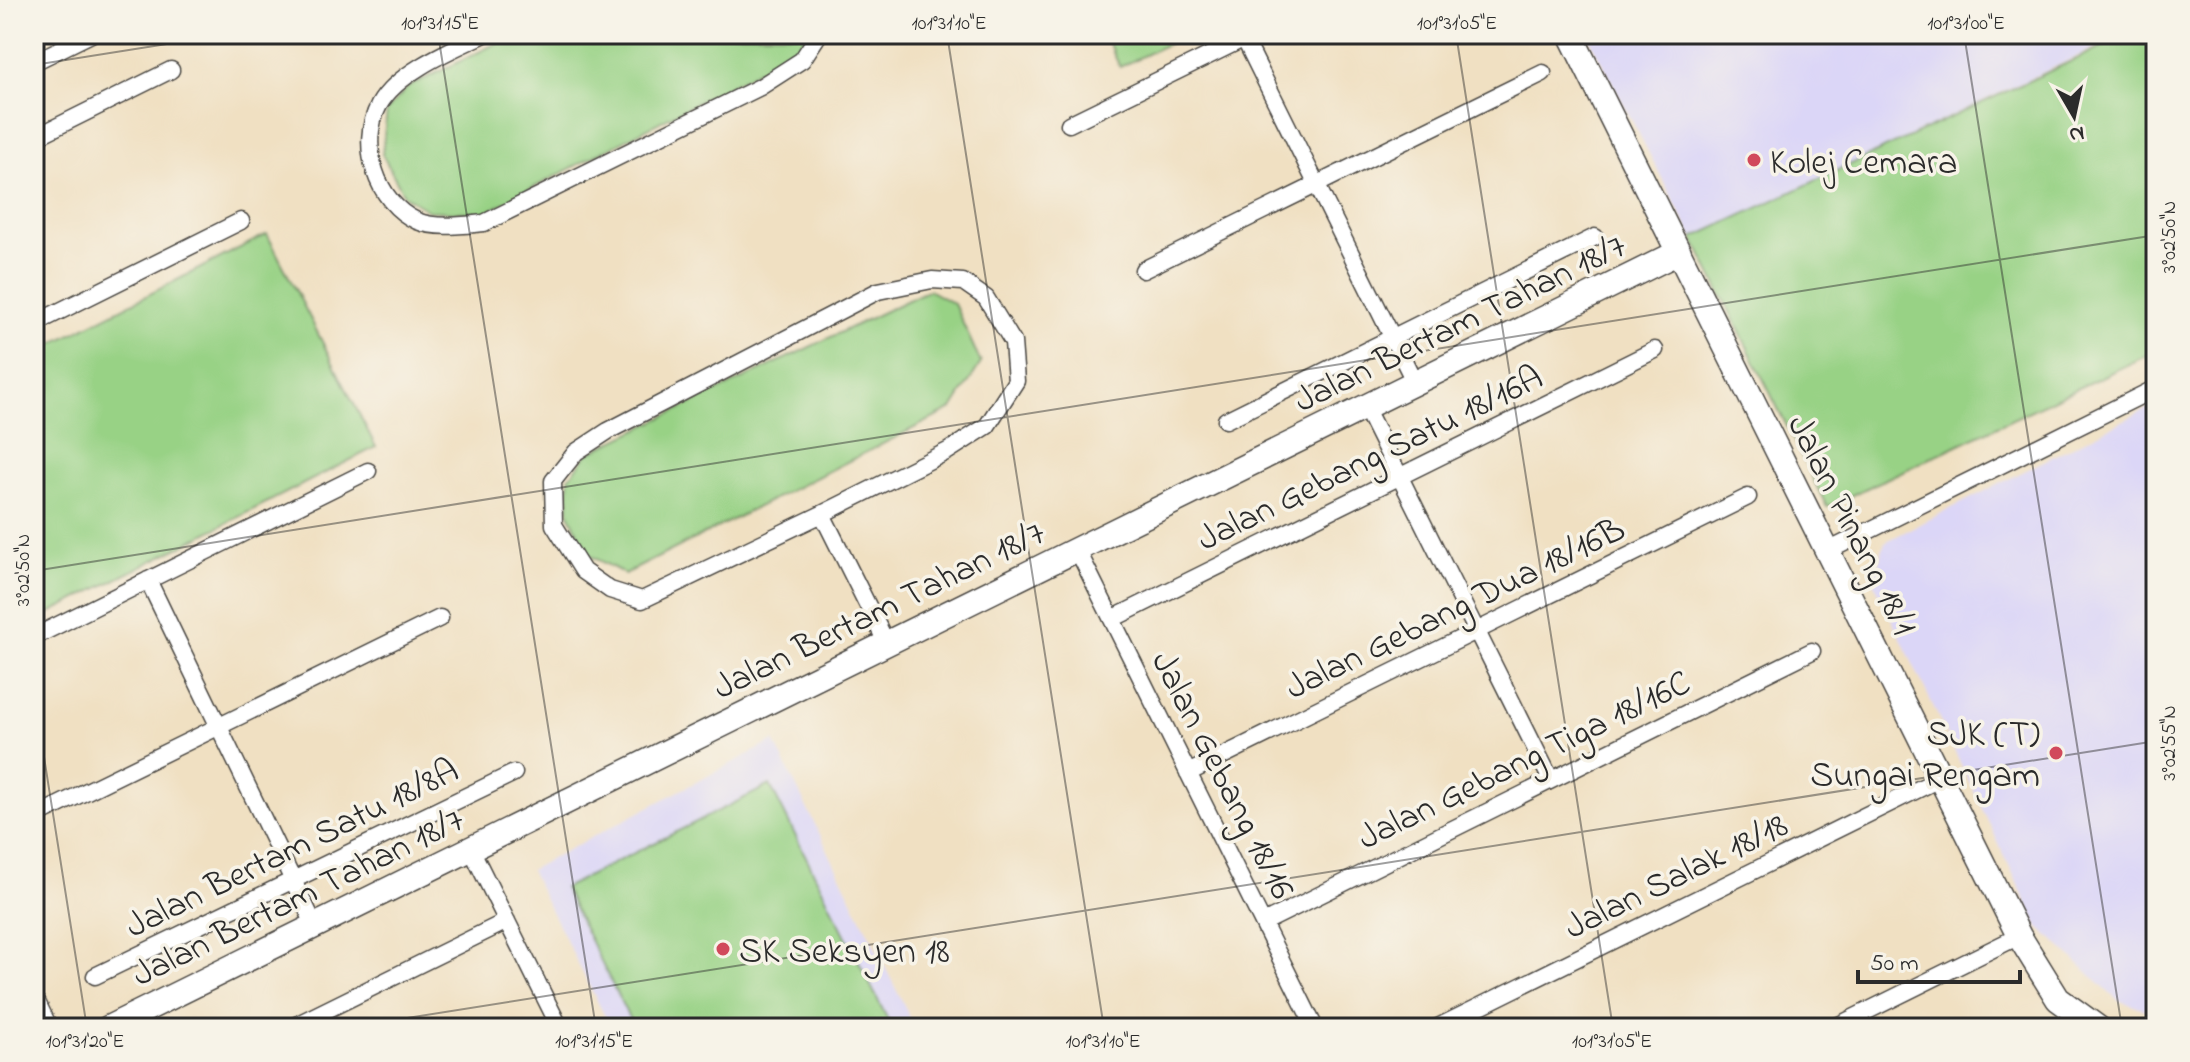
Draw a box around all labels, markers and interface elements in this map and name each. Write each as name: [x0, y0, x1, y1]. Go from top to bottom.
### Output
text: 101°31'15"E: [401, 10, 479, 39]
text: 101°31'10"E: [911, 10, 987, 39]
text: 101°31'05"E: [1417, 10, 1497, 39]
text: 101°31'00"E: [1927, 10, 2005, 39]
north arrow: [2034, 76, 2114, 156]
text: N: [2067, 116, 2087, 150]
place label: Kolej Cemara: [1770, 138, 1957, 191]
marker: Kolej Cemara: [1745, 151, 1763, 169]
text: 3°02'50"N: [2156, 201, 2185, 273]
street label: Jalan Bertam Tahan 18/7: [1286, 221, 1636, 429]
street label: Jalan Gebang Satu 18/16A: [1189, 353, 1553, 567]
street label: Jalan Pinang 18/1: [1771, 406, 1929, 646]
street label: Jalan Gebang Dua 18/16B: [1277, 505, 1635, 715]
street label: Jalan Bertam Tahan 18/7: [705, 508, 1055, 716]
text: 3°02'50"N: [10, 534, 39, 606]
street label: Jalan Gebang 18/16: [1135, 643, 1307, 910]
street label: Jalan Gebang Tiga 18/16C: [1350, 658, 1700, 866]
text: 3°02'55"N: [2156, 705, 2185, 781]
place label: SJK (T) Sungai Rengam: [1810, 710, 2040, 804]
marker: SJK (T) Sungai Rengam: [2047, 744, 2065, 762]
street label: Jalan Bertam Satu 18/8A: [117, 746, 469, 954]
street label: Jalan Bertam Tahan 18/7: [124, 795, 474, 1003]
street label: Jalan Salak 18/18: [1556, 801, 1798, 955]
place label: SK Seksyen 18: [739, 927, 950, 980]
scale bar: [1858, 934, 2020, 984]
marker: SK Seksyen 18: [714, 940, 732, 958]
text: 50 m: [1870, 947, 1919, 982]
text: 101°31'20"E: [46, 1028, 124, 1057]
text: 101°31'15"E: [555, 1028, 633, 1057]
text: 101°31'10"E: [1065, 1028, 1141, 1057]
text: 101°31'05"E: [1572, 1028, 1652, 1057]

